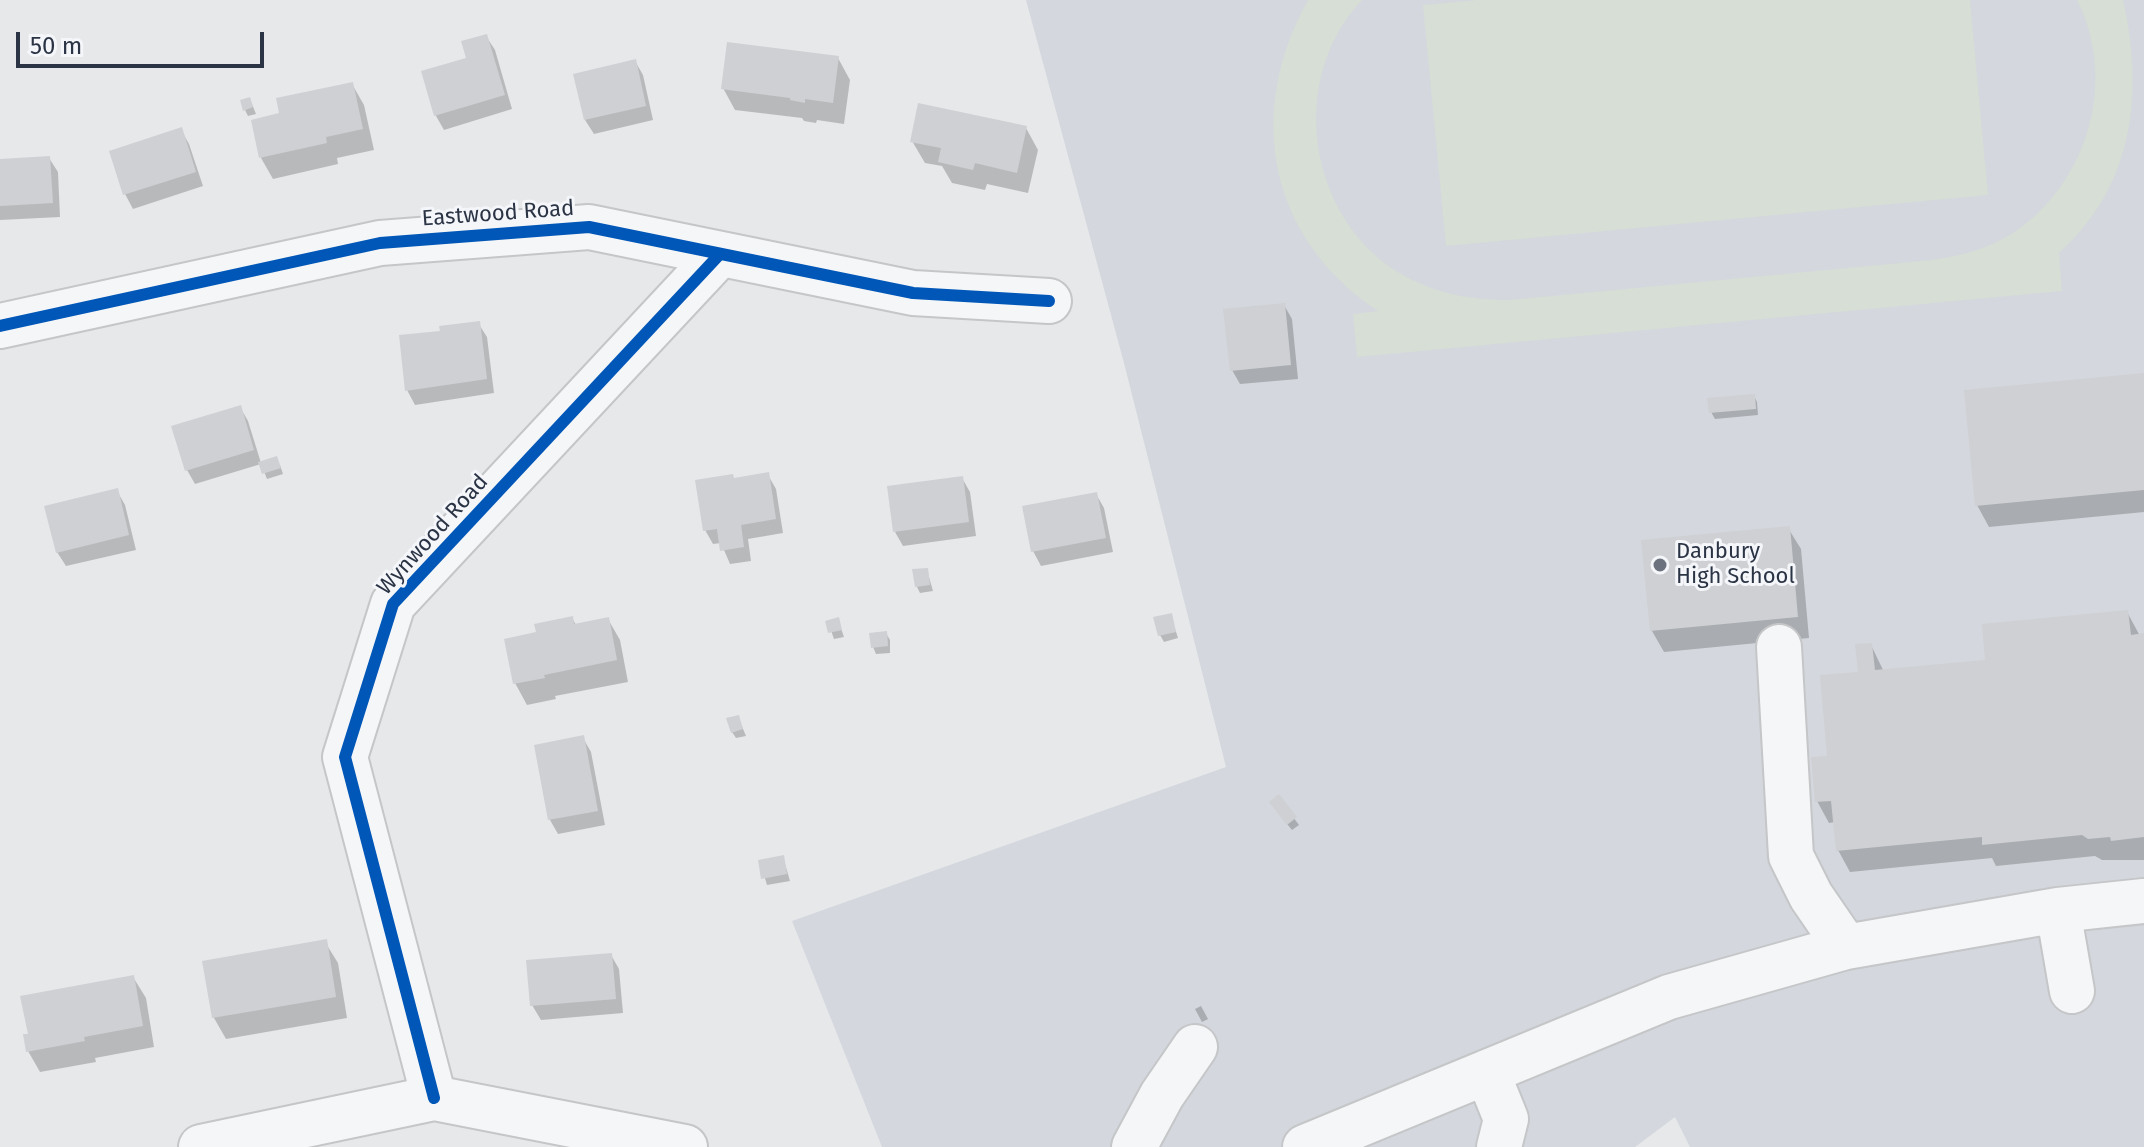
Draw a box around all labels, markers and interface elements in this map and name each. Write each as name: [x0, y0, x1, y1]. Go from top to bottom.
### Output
scale bar: [20, 16, 268, 66]
text: 50 m: [30, 32, 82, 60]
street label: Eastwood Road: [421, 196, 575, 232]
street label: Wynwood Road: [372, 469, 494, 601]
place label: Danbury High School: [1676, 539, 1795, 590]
marker: Danbury High School: [1651, 556, 1669, 574]

